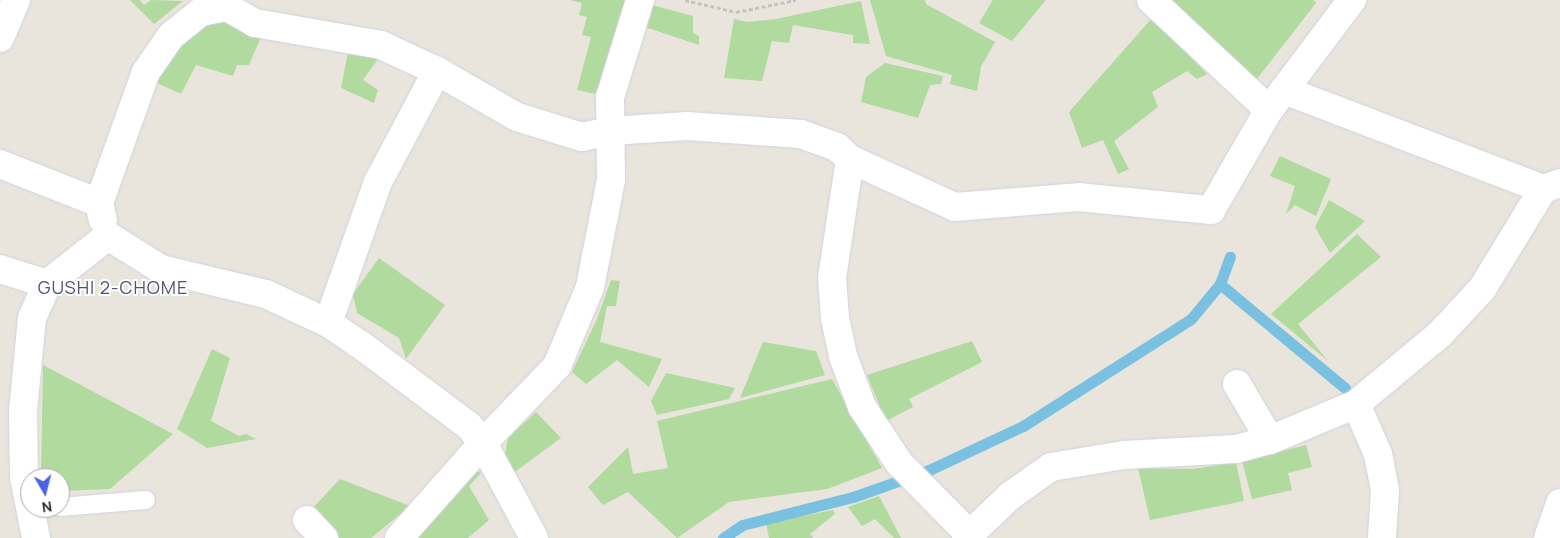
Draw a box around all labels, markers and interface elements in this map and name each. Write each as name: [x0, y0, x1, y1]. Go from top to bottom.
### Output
district label: GUSHI 2-CHOME: [36, 276, 190, 298]
north arrow: [20, 468, 70, 518]
text: N: [41, 497, 53, 517]

